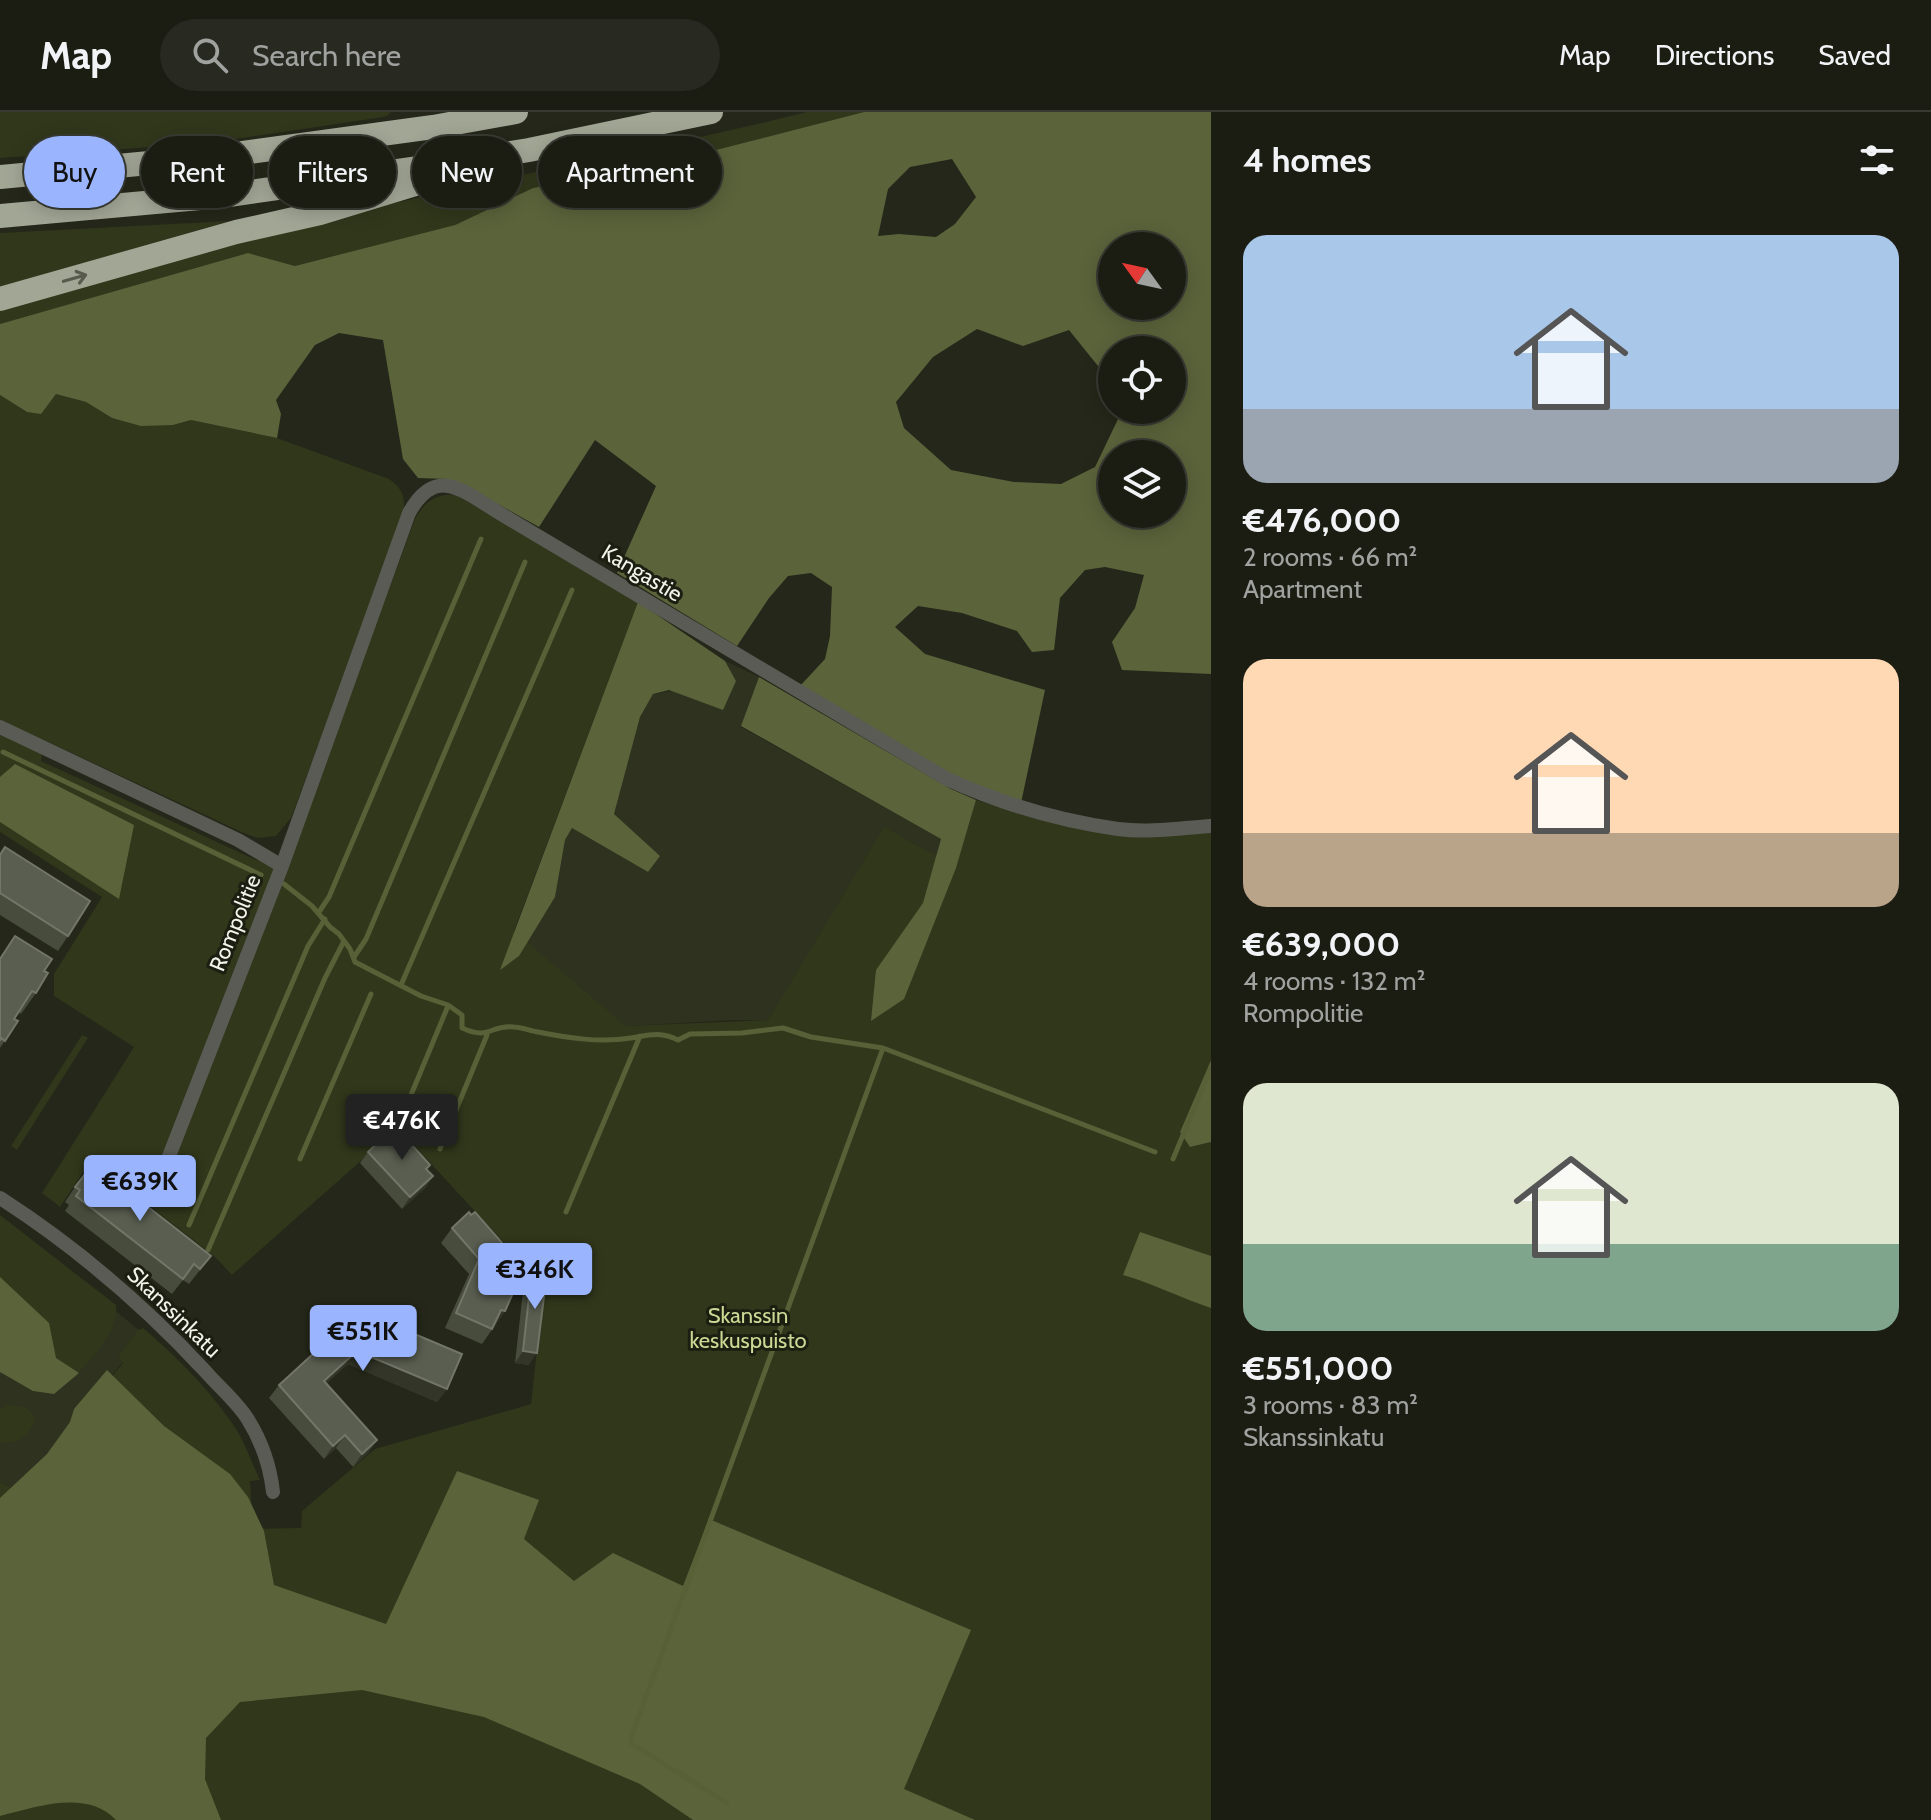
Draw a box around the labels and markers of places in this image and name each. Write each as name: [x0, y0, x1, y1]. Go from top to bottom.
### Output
pin: €476K: [346, 1094, 458, 1162]
pin: €639K: [84, 1155, 196, 1223]
pin: €346K: [479, 1243, 591, 1311]
pin: €551K: [307, 1305, 419, 1373]

